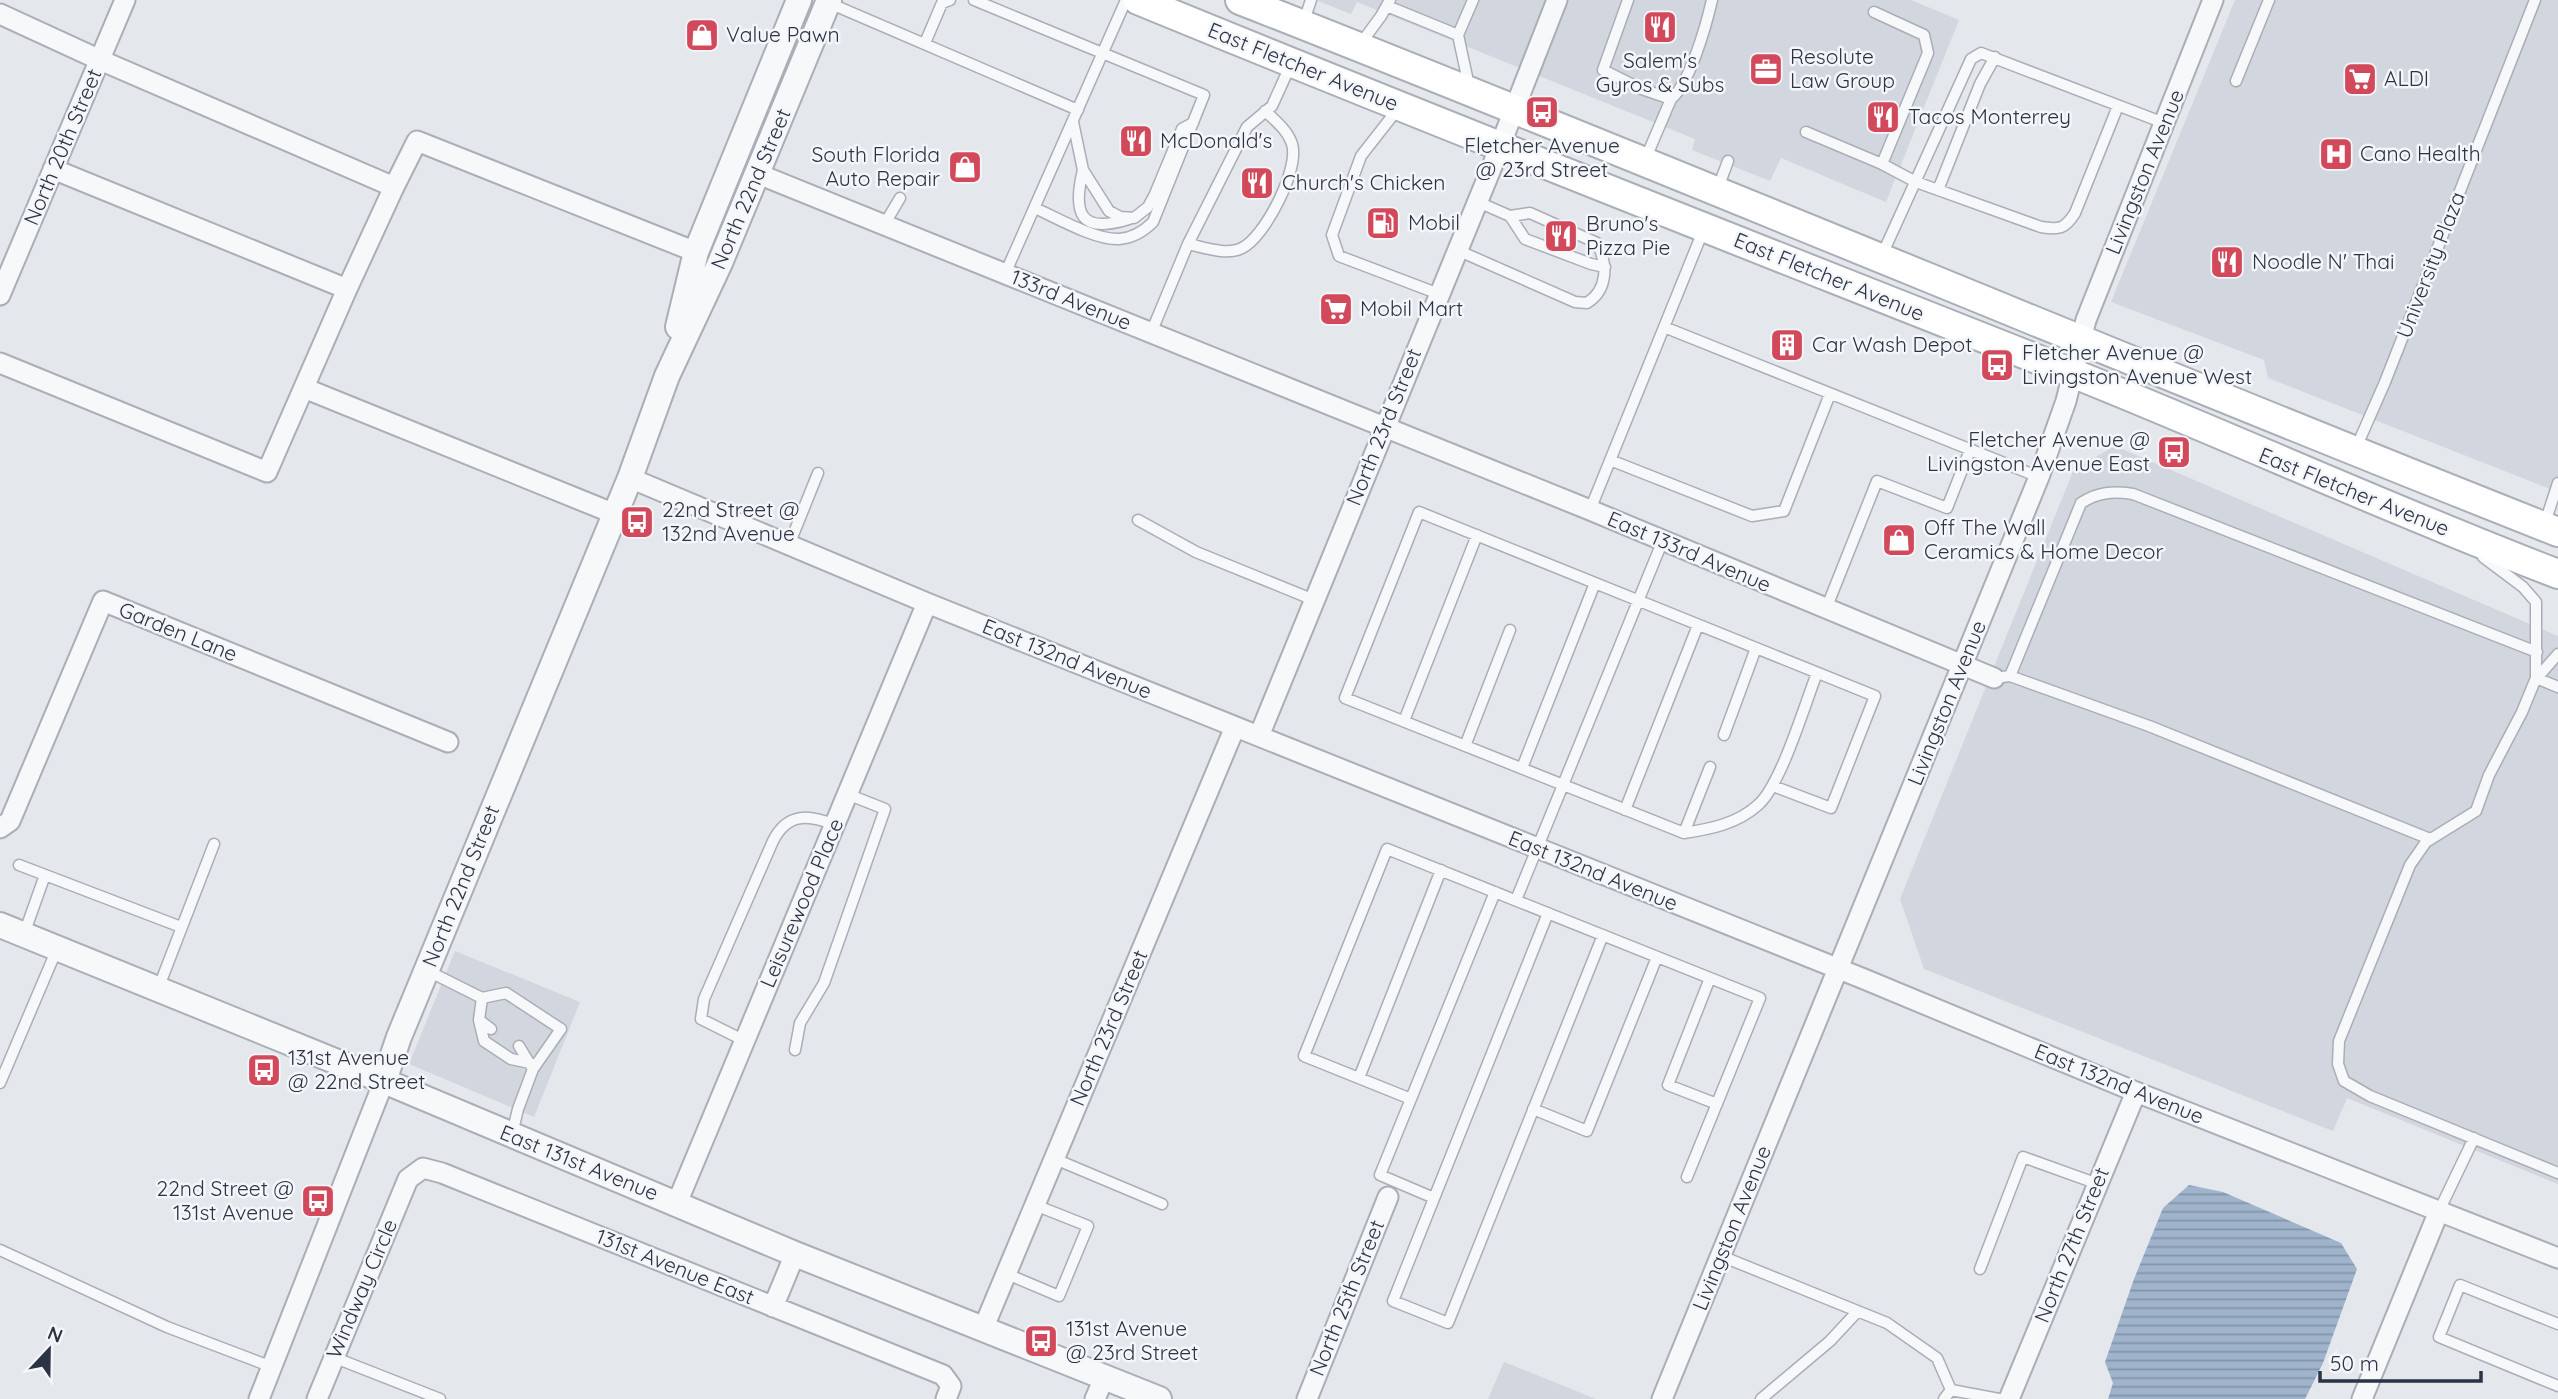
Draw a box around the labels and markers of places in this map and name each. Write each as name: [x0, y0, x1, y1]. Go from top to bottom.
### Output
restaurant icon: Salem's Gyros & Subs: [1641, 8, 1679, 46]
shop icon: Value Pawn: [683, 16, 721, 54]
place label: Value Pawn: [726, 21, 840, 47]
place label: Resolute Law Group: [1790, 43, 1895, 93]
place label: Salem's Gyros & Subs: [1596, 47, 1724, 97]
office icon: Resolute Law Group: [1747, 50, 1785, 88]
supermarket icon: ALDI: [2341, 60, 2379, 98]
place label: ALDI: [2384, 65, 2429, 91]
bus stop icon: Fletcher Avenue @ 23rd Street: [1523, 93, 1561, 131]
restaurant icon: Tacos Monterrey: [1864, 98, 1902, 136]
place label: Tacos Monterrey: [1908, 103, 2071, 129]
restaurant icon: McDonald's: [1117, 122, 1155, 160]
place label: McDonald's: [1160, 127, 1272, 153]
place label: Fletcher Avenue @ 23rd Street: [1464, 132, 1620, 182]
hospital icon: Cano Health: [2317, 135, 2355, 173]
place label: Cano Health: [2360, 140, 2481, 166]
place label: South Florida Auto Repair: [812, 141, 940, 191]
shop icon: South Florida Auto Repair: [946, 148, 984, 186]
restaurant icon: Church's Chicken: [1238, 164, 1276, 202]
place label: Church's Chicken: [1282, 169, 1445, 195]
fuel station icon: Mobil: [1364, 204, 1402, 242]
place label: Mobil: [1408, 209, 1460, 235]
place label: Bruno's Pizza Pie: [1586, 210, 1670, 260]
restaurant icon: Bruno's Pizza Pie: [1542, 217, 1580, 255]
restaurant icon: Noodle N' Thai: [2208, 243, 2246, 281]
place label: Noodle N' Thai: [2252, 248, 2395, 274]
supermarket icon: Mobil Mart: [1317, 290, 1355, 328]
place label: Mobil Mart: [1360, 295, 1463, 321]
building icon: Car Wash Depot: [1768, 326, 1806, 364]
place label: Car Wash Depot: [1812, 331, 1972, 357]
place label: Fletcher Avenue @ Livingston Avenue West: [2022, 339, 2252, 389]
bus stop icon: Fletcher Avenue @ Livingston Avenue West: [1978, 346, 2016, 384]
place label: Fletcher Avenue @ Livingston Avenue East: [1927, 426, 2150, 476]
bus stop icon: Fletcher Avenue @ Livingston Avenue East: [2155, 433, 2193, 471]
place label: 22nd Street @ 132nd Avenue: [662, 496, 799, 546]
bus stop icon: 22nd Street @ 132nd Avenue: [618, 503, 656, 541]
place label: Off The Wall Ceramics & Home Decor: [1924, 514, 2164, 564]
shop icon: Off The Wall Ceramics & Home Decor: [1880, 521, 1918, 559]
place label: 131st Avenue @ 22nd Street: [288, 1044, 425, 1094]
bus stop icon: 131st Avenue @ 22nd Street: [245, 1051, 283, 1089]
place label: 22nd Street @ 131st Avenue: [157, 1175, 294, 1225]
bus stop icon: 22nd Street @ 131st Avenue: [299, 1182, 337, 1220]
place label: 131st Avenue @ 23rd Street: [1066, 1315, 1198, 1365]
bus stop icon: 131st Avenue @ 23rd Street: [1022, 1322, 1060, 1360]

